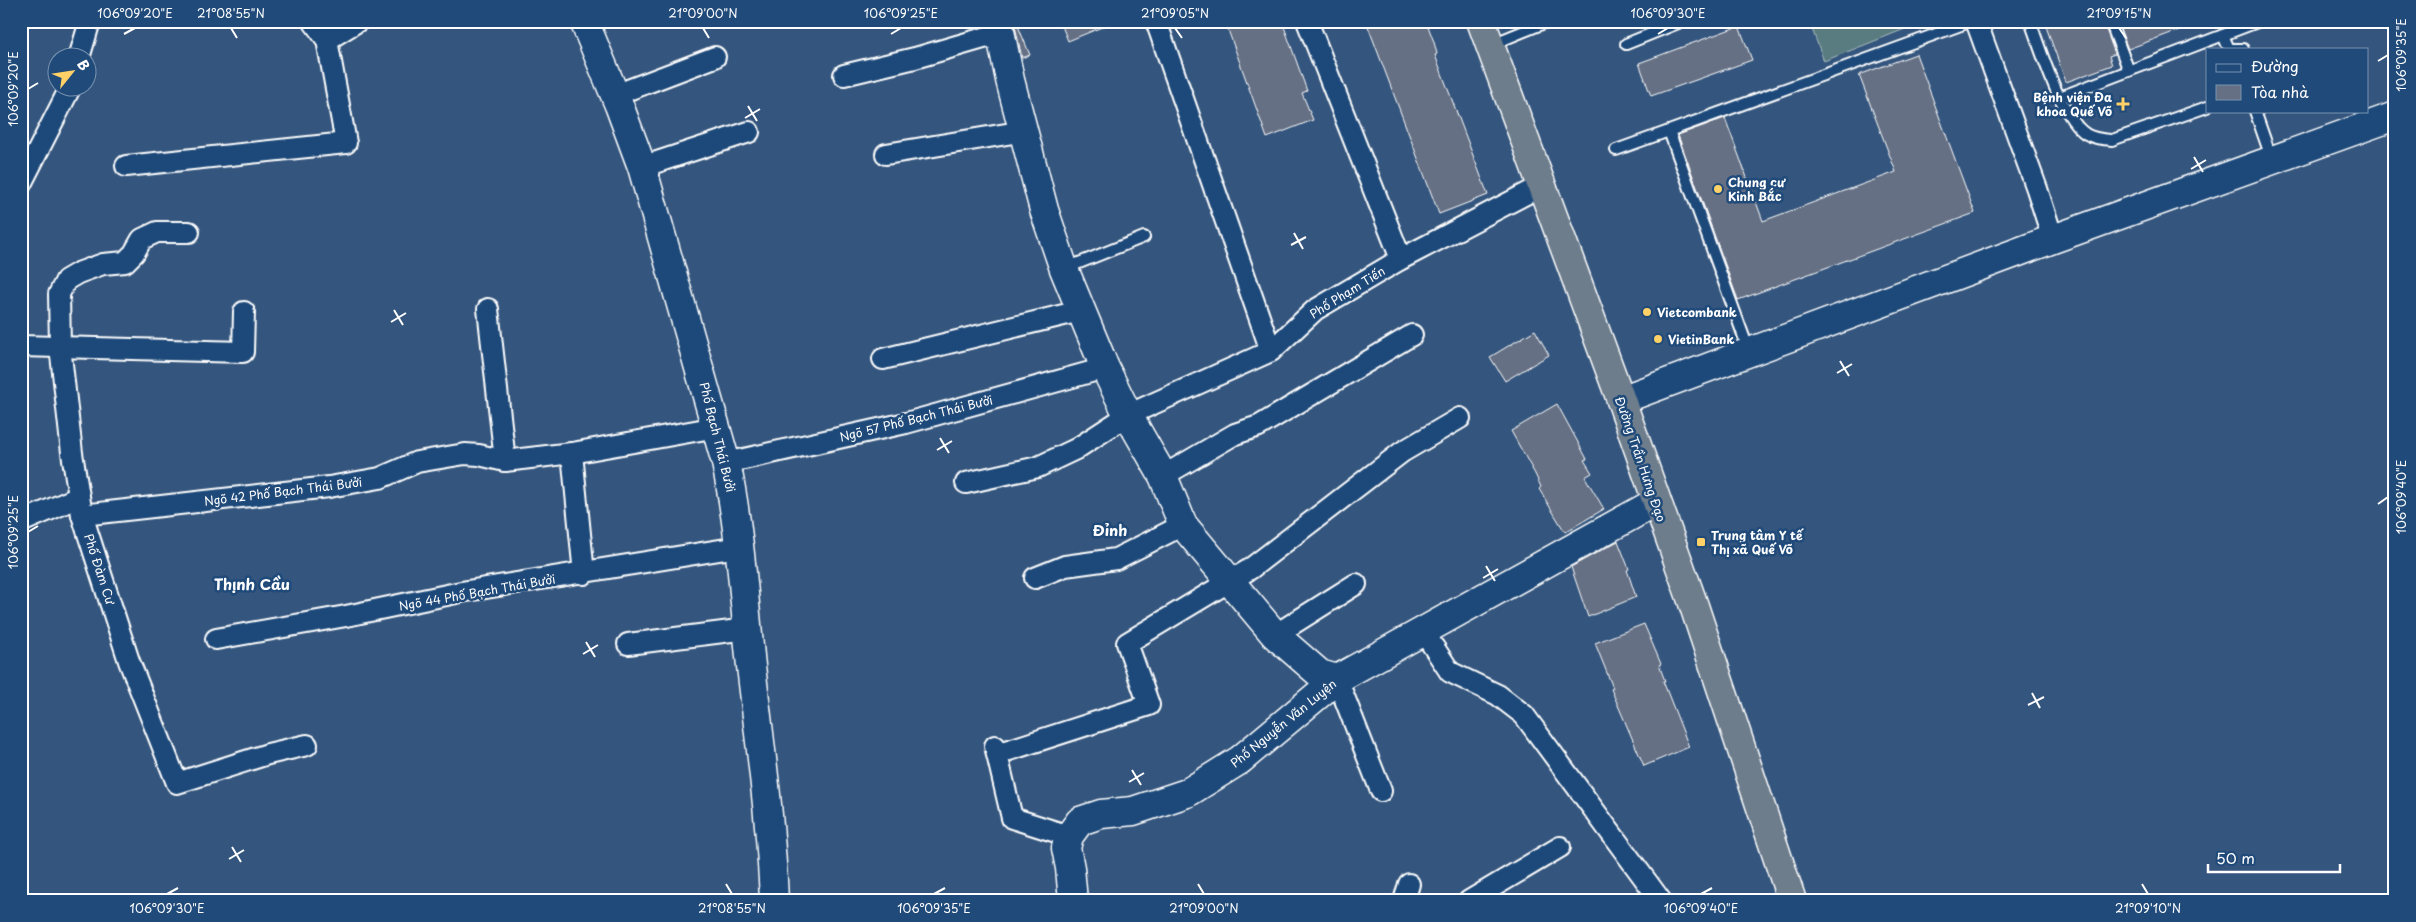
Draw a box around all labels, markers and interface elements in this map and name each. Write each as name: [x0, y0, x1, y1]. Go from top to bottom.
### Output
text: 106°09'20"E: [97, 4, 173, 22]
text: 21°08'55"N: [197, 4, 265, 22]
text: 21°09'00"N: [668, 4, 738, 22]
text: 106°09'25"E: [864, 4, 938, 22]
text: 21°09'05"N: [1141, 4, 1209, 22]
text: 106°09'30"E: [1631, 4, 1705, 22]
text: 21°09'15"N: [2086, 4, 2152, 22]
text: 106°09'35"E: [2392, 18, 2410, 92]
north arrow: [48, 48, 98, 98]
legend: [2206, 48, 2368, 112]
text: 106°09'20"E: [4, 51, 22, 127]
text: Đường: [2251, 54, 2299, 77]
text: B: [72, 56, 95, 75]
text: Tòa nhà: [2251, 80, 2309, 103]
place label: Bệnh viện Đa khoa Quế Võ: [2033, 88, 2112, 120]
marker: Bệnh viện Đa khoa Quế Võ: [2116, 97, 2130, 111]
place label: Chung cư Kinh Bắc: [1728, 173, 1786, 205]
marker: Chung cư Kinh Bắc: [1712, 183, 1724, 195]
street label: Phố Phạm Tiến: [1306, 262, 1388, 322]
place label: Vietcombank: [1657, 303, 1737, 321]
marker: Vietcombank: [1641, 306, 1653, 318]
place label: VietinBank: [1668, 330, 1735, 348]
marker: VietinBank: [1652, 333, 1664, 345]
street label: Phố Bạch Thái Bưởi: [696, 380, 740, 494]
street label: Ngõ 57 Phố Bạch Thái Bưởi: [838, 390, 994, 446]
street label: Đường Trần Hưng Đạo: [1611, 394, 1671, 524]
text: 106°09'40"E: [2392, 460, 2410, 534]
street label: Ngõ 42 Phố Bạch Thái Bưởi: [203, 472, 363, 510]
text: 106°09'25"E: [4, 495, 22, 569]
district label: Đỉnh: [1092, 518, 1128, 541]
place label: Trung tâm Y tế Thị xã Quế Võ: [1711, 526, 1804, 558]
street label: Phố Đàm Cư: [80, 531, 120, 608]
marker: Trung tâm Y tế Thị xã Quế Võ: [1695, 536, 1707, 548]
street label: Ngõ 44 Phố Bạch Thái Bưởi: [397, 569, 557, 615]
district label: Thịnh Cầu: [214, 572, 290, 595]
street label: Phố Nguyễn Văn Luyện: [1226, 675, 1340, 771]
scale bar: [2208, 842, 2341, 874]
text: 50 m: [2216, 846, 2255, 869]
text: 106°09'30"E: [130, 899, 204, 917]
text: 21°08'55"N: [698, 899, 766, 917]
text: 106°09'35"E: [897, 899, 971, 917]
text: 21°09'00"N: [1169, 899, 1239, 917]
text: 106°09'40"E: [1664, 899, 1738, 917]
text: 21°09'10"N: [2115, 899, 2181, 917]

